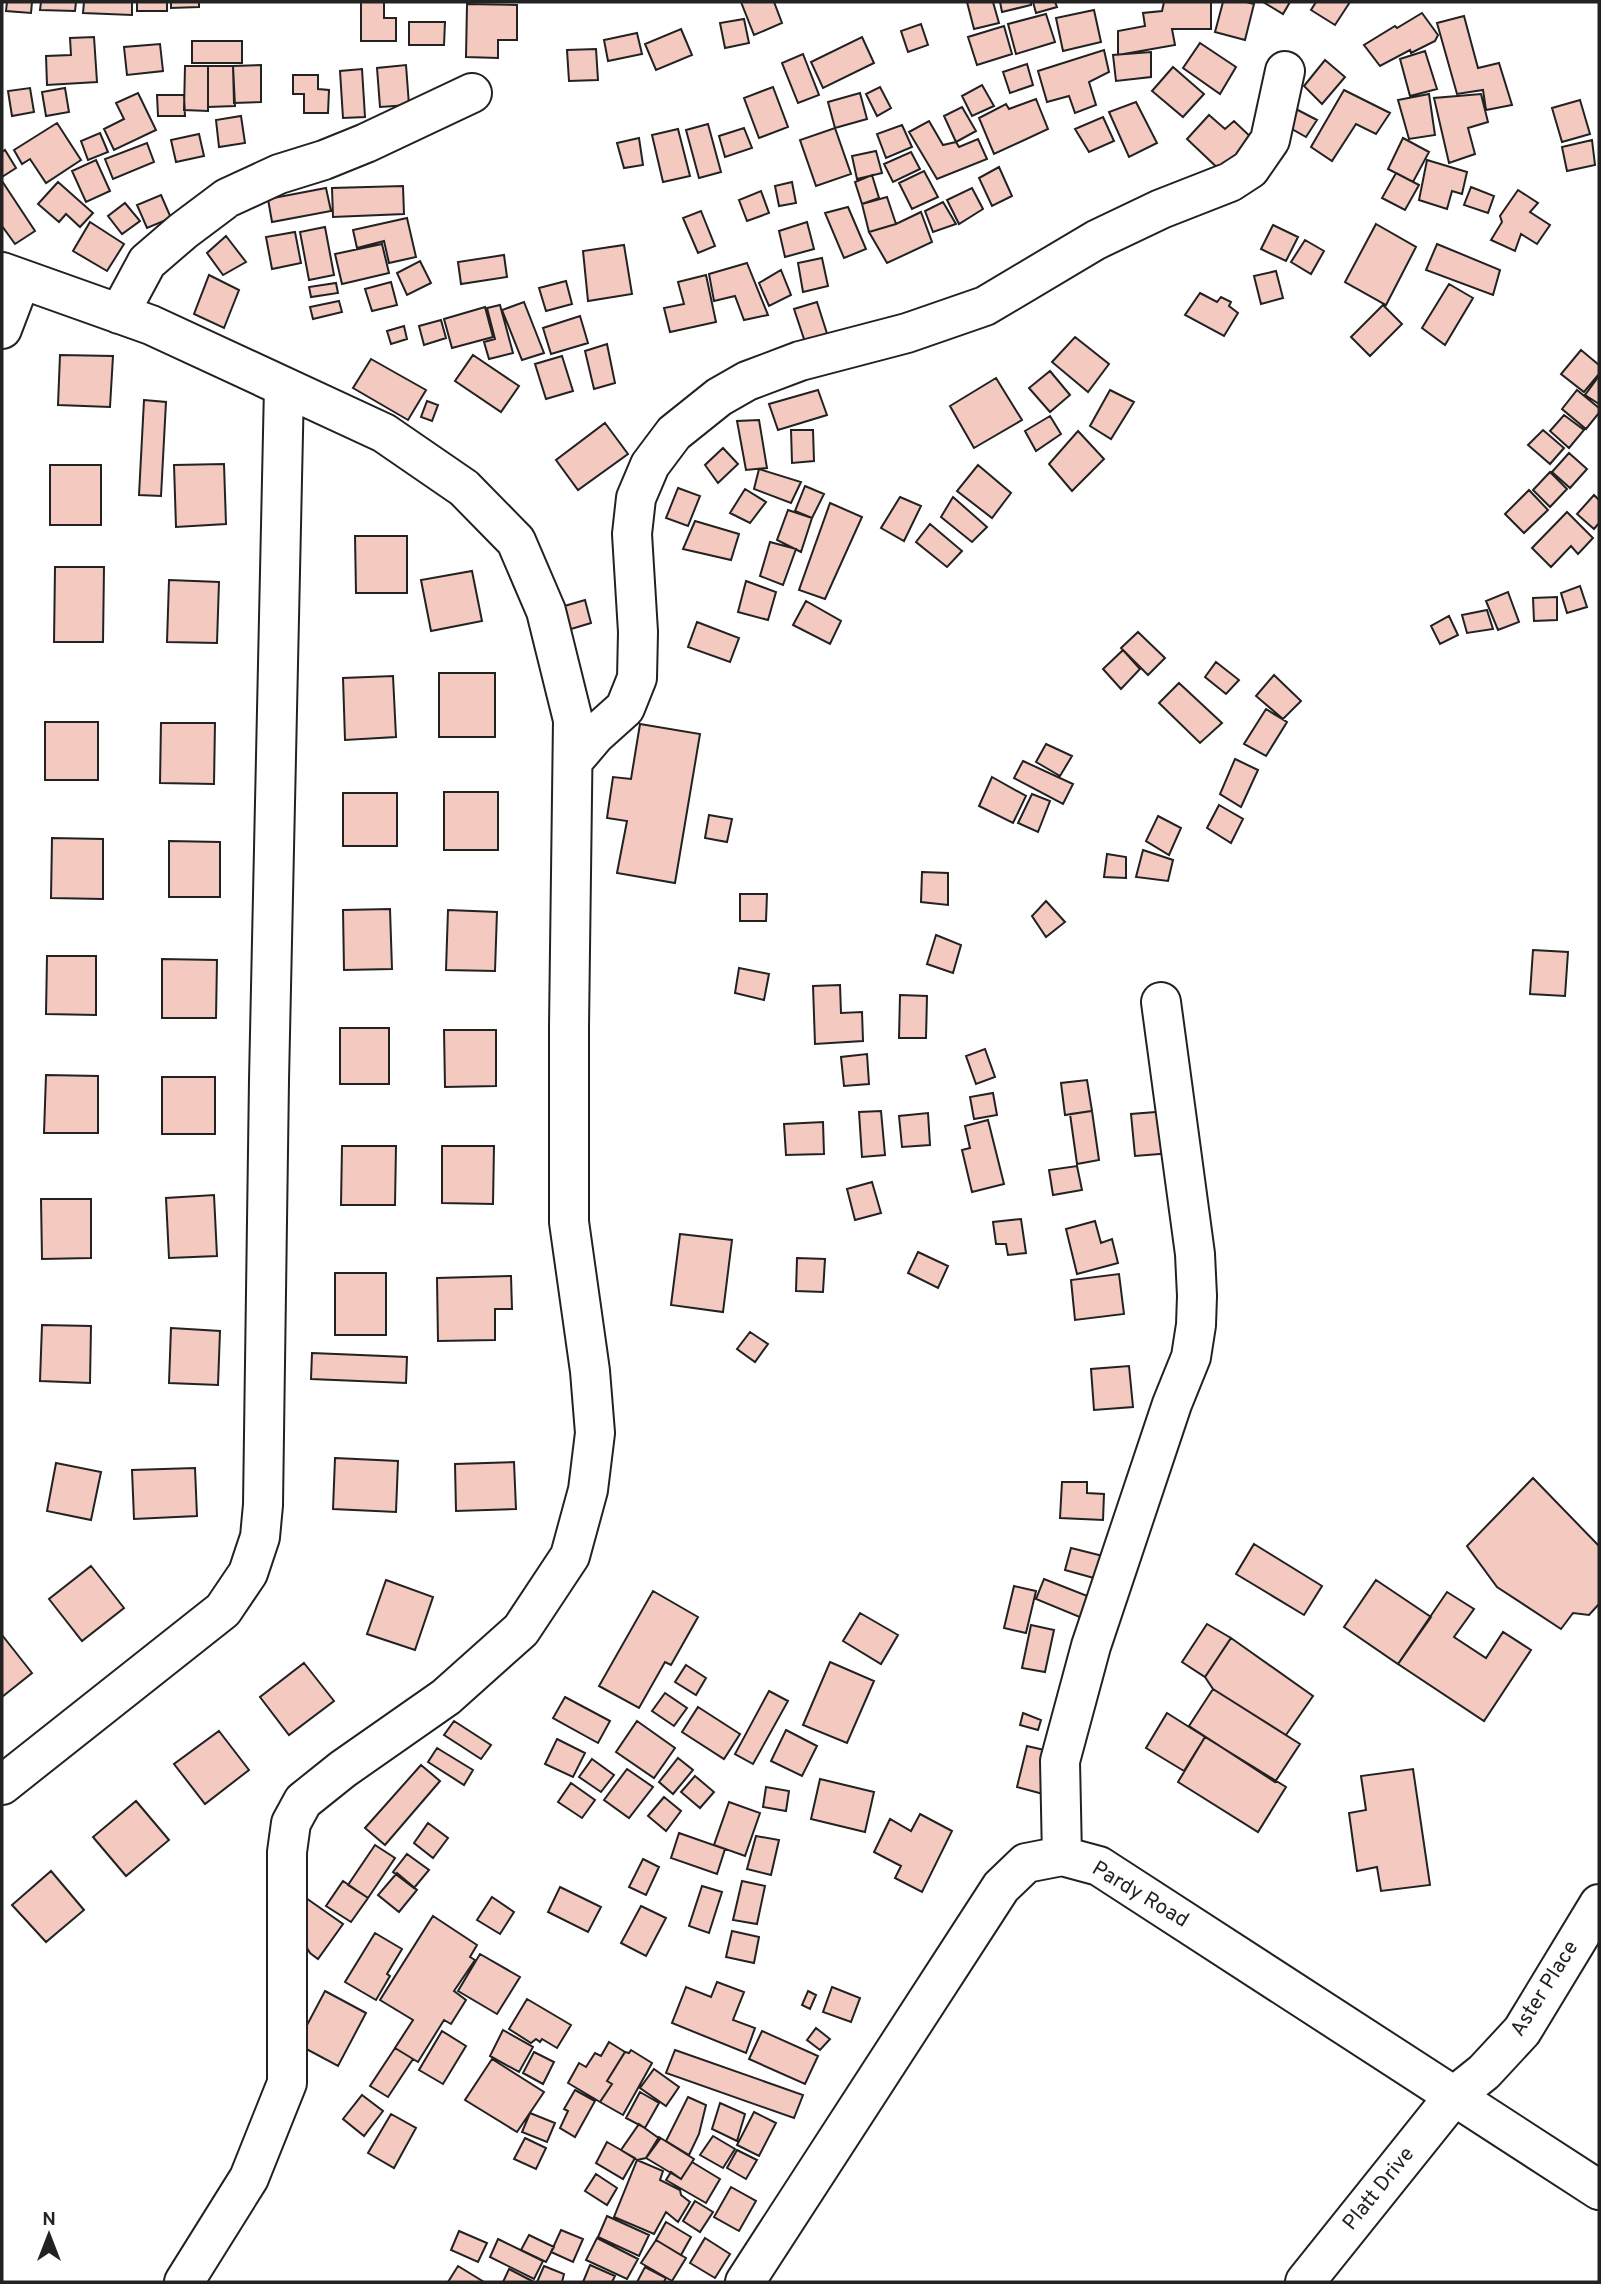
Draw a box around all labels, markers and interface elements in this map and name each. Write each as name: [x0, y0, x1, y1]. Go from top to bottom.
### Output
street label: Pardy Road: [1087, 1856, 1193, 1934]
street label: Aster Place: [1505, 1936, 1585, 2042]
street label: Platt Drive: [1337, 2142, 1421, 2236]
north arrow: [14, 2200, 84, 2270]
text: N: [42, 2208, 56, 2232]

